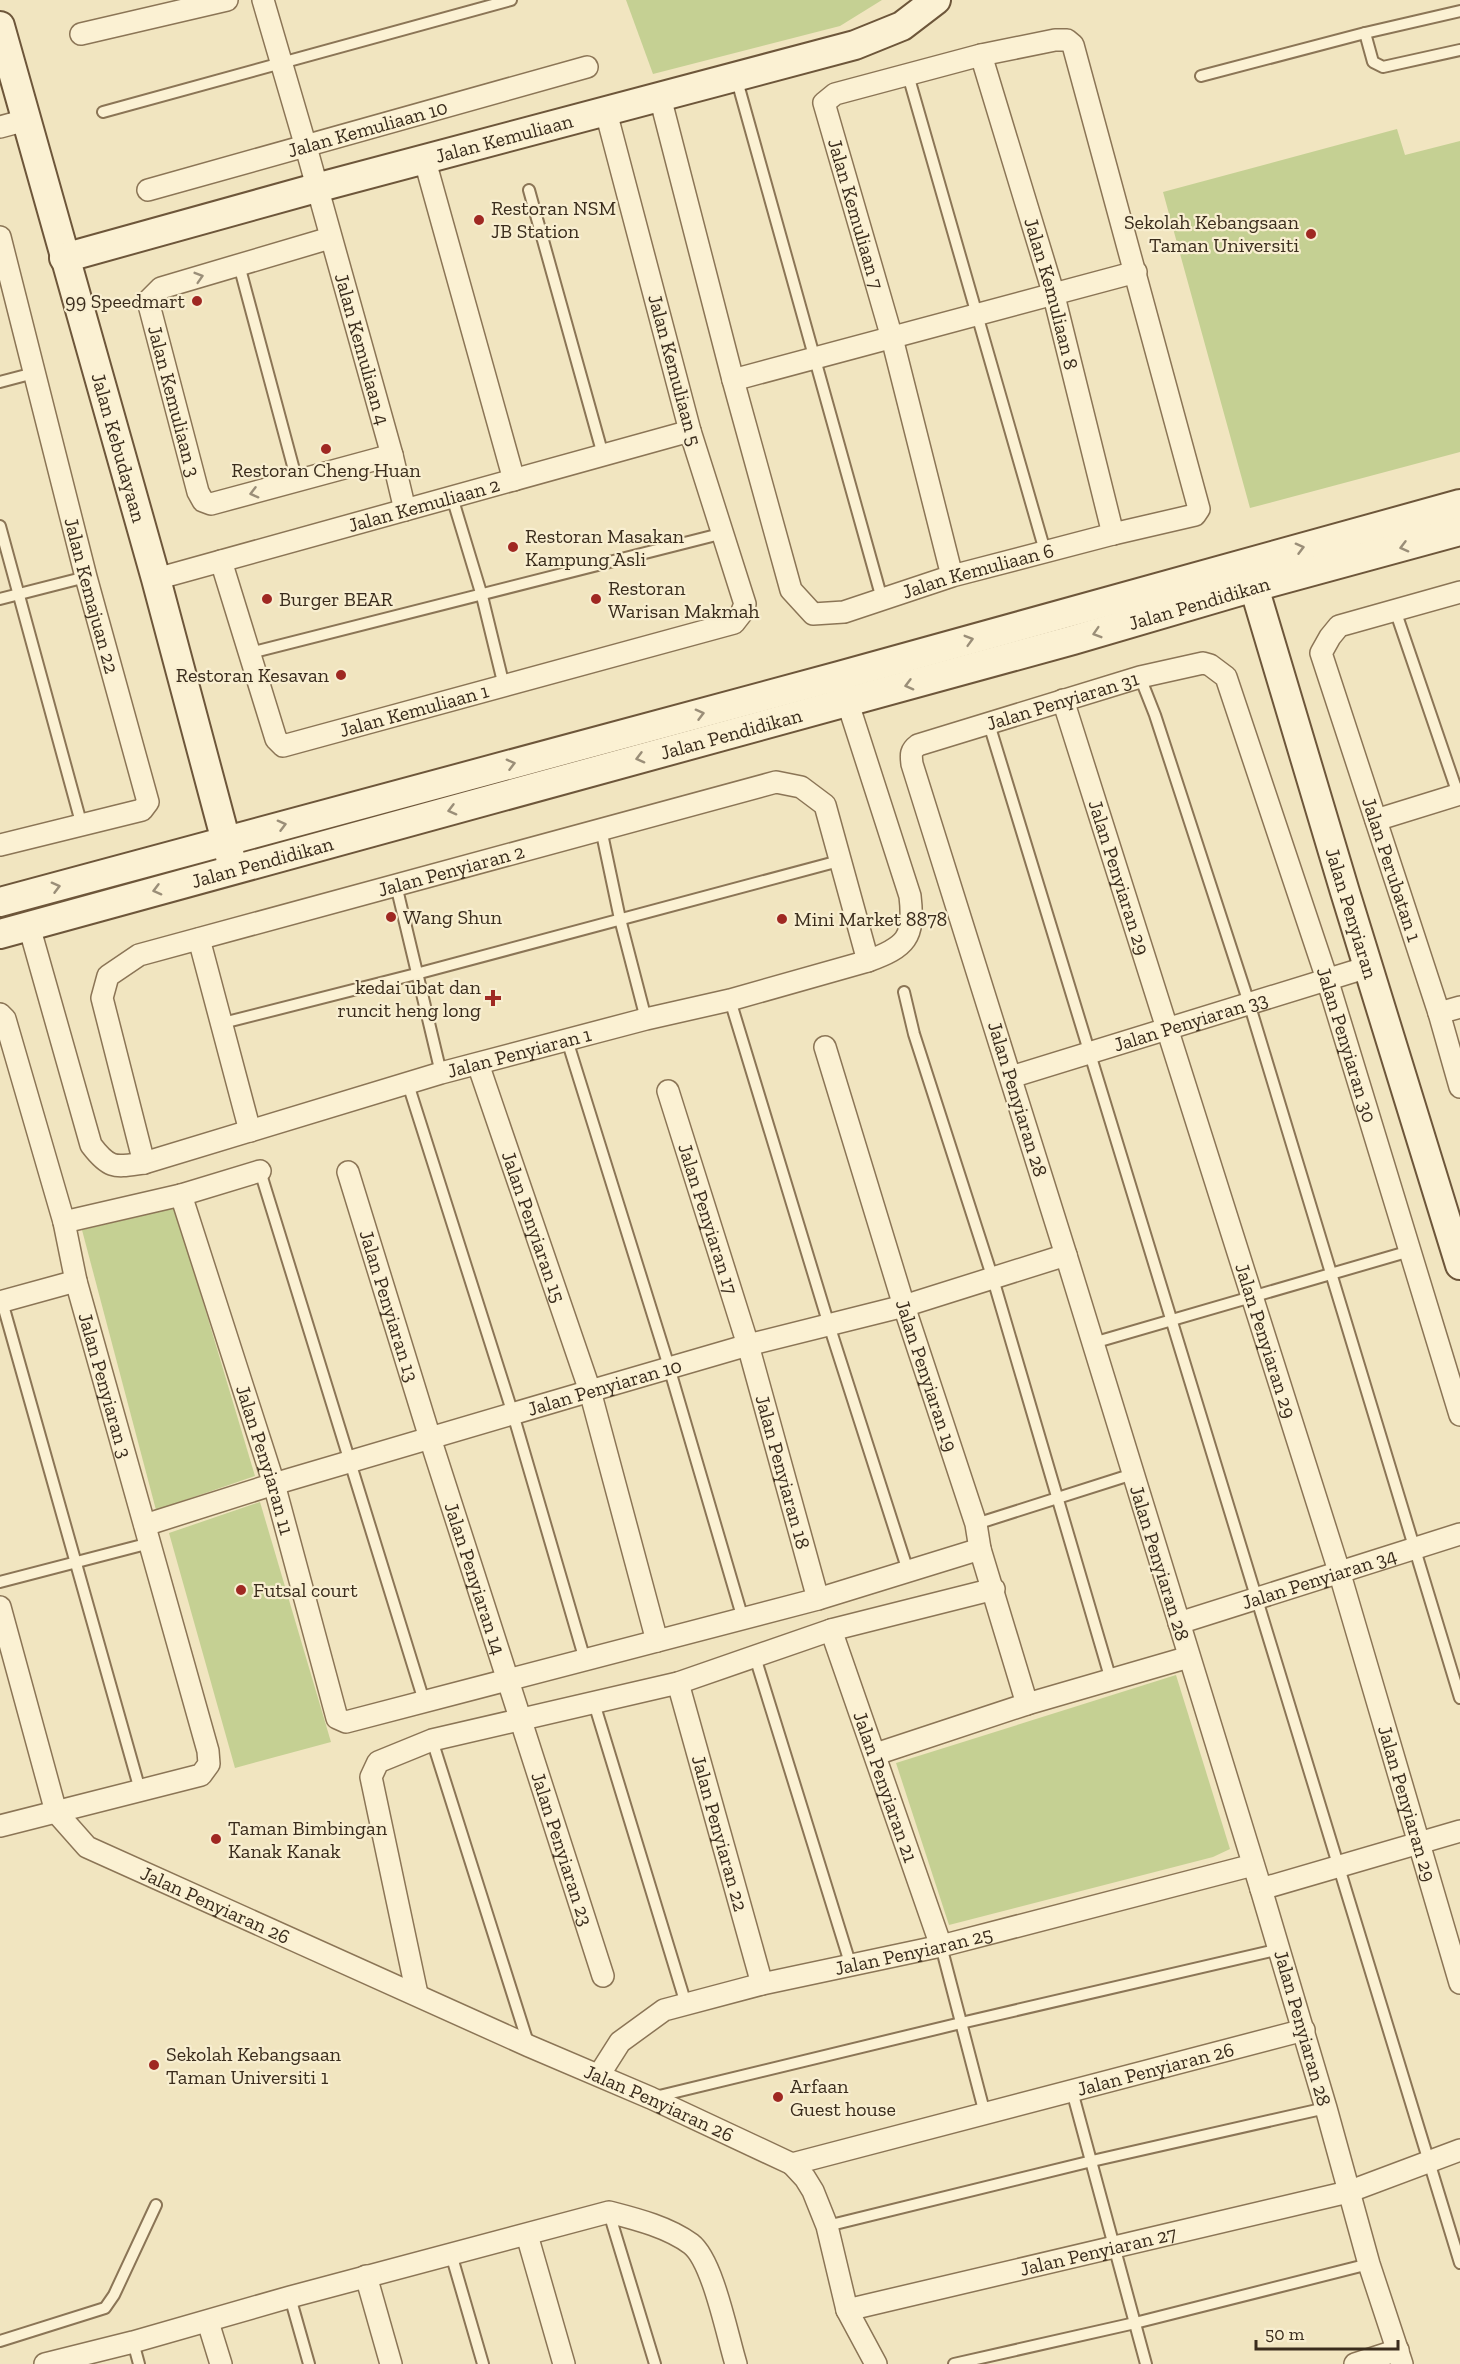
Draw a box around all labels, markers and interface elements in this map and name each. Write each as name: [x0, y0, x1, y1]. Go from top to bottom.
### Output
street label: Jalan Kemuliaan 10: [285, 95, 450, 162]
street label: Jalan Kemuliaan: [433, 108, 576, 168]
street label: Jalan Kemuliaan 7: [823, 136, 889, 292]
place label: Restoran NSM JB Station: [491, 196, 616, 243]
place label: Sekolah Kebangsaan Taman Universiti: [1124, 210, 1300, 257]
marker: Restoran NSM JB Station: [472, 213, 486, 227]
street label: Jalan Kemuliaan 8: [1019, 215, 1084, 372]
marker: Sekolah Kebangsaan Taman Universiti: [1304, 227, 1318, 241]
street label: Jalan Kemuliaan 4: [330, 270, 395, 428]
one-way arrow: [193, 272, 204, 284]
place label: 99 Speedmart: [65, 289, 186, 313]
street label: Jalan Kemuliaan 5: [643, 292, 707, 448]
marker: 99 Speedmart: [190, 294, 204, 308]
street label: Jalan Kemuliaan 3: [143, 323, 206, 479]
street label: Jalan Kebudayaan: [86, 370, 152, 526]
marker: Restoran Cheng Huan: [319, 442, 333, 456]
place label: Restoran Cheng Huan: [231, 458, 421, 482]
street label: Jalan Kemuliaan 2: [345, 472, 502, 537]
one-way arrow: [249, 485, 259, 498]
street label: Jalan Kemajuan 22: [59, 515, 124, 676]
place label: Restoran Masakan Kampung Asli: [525, 524, 685, 571]
street label: Jalan Kemuliaan 6: [899, 538, 1056, 604]
one-way arrow: [1399, 539, 1409, 552]
marker: Restoran Masakan Kampung Asli: [506, 540, 520, 554]
one-way arrow: [1294, 543, 1305, 555]
street label: Jalan Pendidikan: [1126, 571, 1273, 635]
place label: Restoran Warisan Makmah: [608, 576, 760, 623]
place label: Burger BEAR: [279, 587, 393, 611]
marker: Burger BEAR: [260, 592, 274, 606]
marker: Restoran Warisan Makmah: [589, 592, 603, 606]
one-way arrow: [1092, 626, 1103, 638]
one-way arrow: [963, 635, 974, 647]
place label: Restoran Kesavan: [176, 663, 330, 687]
street label: Jalan Penyiaran 31: [984, 666, 1142, 735]
marker: Restoran Kesavan: [334, 668, 348, 682]
street label: Jalan Kemuliaan 1: [337, 678, 492, 742]
one-way arrow: [904, 678, 915, 690]
street label: Jalan Pendidikan: [658, 703, 805, 765]
one-way arrow: [694, 708, 704, 721]
one-way arrow: [635, 751, 645, 764]
one-way arrow: [505, 759, 516, 771]
street label: Jalan Perubatan 1: [1357, 794, 1427, 945]
street label: Jalan Penyiaran 29: [1083, 797, 1155, 958]
one-way arrow: [447, 802, 457, 815]
one-way arrow: [277, 820, 287, 833]
street label: Jalan Pendidikan: [189, 831, 336, 893]
street label: Jalan Penyiaran 2: [375, 839, 527, 902]
street label: Jalan Penyiaran: [1320, 845, 1383, 982]
one-way arrow: [51, 882, 61, 894]
one-way arrow: [152, 883, 163, 895]
place label: Wang Shun: [403, 905, 502, 929]
place label: Mini Market 8878: [794, 907, 947, 931]
marker: Wang Shun: [384, 910, 398, 924]
marker: Mini Market 8878: [775, 912, 789, 926]
street label: Jalan Penyiaran 30: [1312, 964, 1382, 1126]
place label: kedai ubat dan runcit heng long: [338, 975, 482, 1022]
street label: Jalan Penyiaran 33: [1111, 987, 1271, 1057]
marker: kedai ubat dan runcit heng long: [486, 991, 500, 1005]
street label: Jalan Penyiaran 28: [983, 1018, 1053, 1180]
street label: Jalan Penyiaran 1: [445, 1022, 594, 1083]
street label: Jalan Penyiaran 17: [673, 1140, 743, 1298]
street label: Jalan Penyiaran 15: [497, 1148, 571, 1305]
street label: Jalan Penyiaran 13: [355, 1227, 424, 1385]
street label: Jalan Penyiaran 29: [1230, 1260, 1302, 1421]
street label: Jalan Penyiaran 19: [891, 1297, 963, 1455]
street label: Jalan Penyiaran 3: [73, 1310, 137, 1461]
street label: Jalan Penyiaran 10: [525, 1353, 685, 1421]
street label: Jalan Penyiaran 11: [231, 1382, 299, 1538]
street label: Jalan Penyiaran 18: [750, 1392, 816, 1552]
street label: Jalan Penyiaran 28: [1125, 1482, 1195, 1644]
street label: Jalan Penyiaran 14: [439, 1499, 511, 1658]
street label: Jalan Penyiaran 34: [1239, 1543, 1400, 1614]
place label: Futsal court: [253, 1578, 358, 1602]
marker: Futsal court: [234, 1583, 248, 1597]
street label: Jalan Penyiaran 21: [848, 1708, 923, 1866]
street label: Jalan Penyiaran 29: [1373, 1723, 1442, 1884]
street label: Jalan Penyiaran 22: [687, 1753, 753, 1914]
street label: Jalan Penyiaran 23: [526, 1769, 598, 1929]
place label: Taman Bimbingan Kanak Kanak: [228, 1816, 388, 1863]
marker: Taman Bimbingan Kanak Kanak: [209, 1832, 223, 1846]
street label: Jalan Penyiaran 26: [137, 1861, 294, 1949]
street label: Jalan Penyiaran 25: [833, 1921, 995, 1980]
street label: Jalan Penyiaran 28: [1269, 1947, 1337, 2109]
street label: Jalan Penyiaran 26: [1074, 2037, 1237, 2101]
place label: Sekolah Kebangsaan Taman Universiti 1: [166, 2042, 342, 2089]
marker: Sekolah Kebangsaan Taman Universiti 1: [147, 2058, 161, 2072]
street label: Jalan Penyiaran 26: [581, 2059, 738, 2147]
place label: Arfaan Guest house: [790, 2074, 896, 2121]
marker: Arfaan Guest house: [771, 2090, 785, 2104]
street label: Jalan Penyiaran 27: [1017, 2221, 1179, 2281]
scale bar: [1256, 2313, 1398, 2351]
text: 50 m: [1265, 2323, 1305, 2345]

